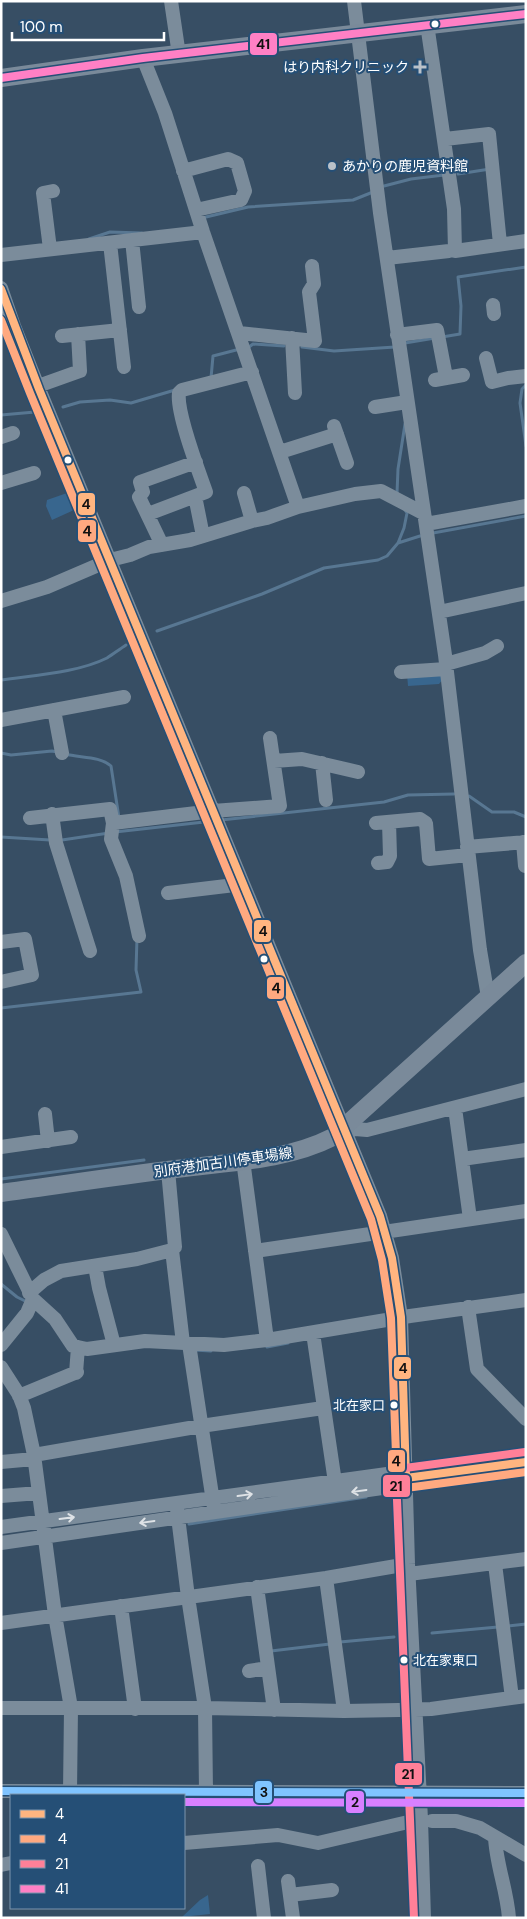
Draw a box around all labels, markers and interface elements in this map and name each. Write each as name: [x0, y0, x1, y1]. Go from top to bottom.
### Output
scale bar: [12, 10, 165, 42]
text: 100 m: [20, 17, 63, 37]
unlabelled marker: [430, 19, 440, 29]
line badge: 41: [249, 32, 278, 56]
text: 41: [256, 35, 270, 53]
place label: はり内科クリニック: [283, 58, 409, 76]
marker: はり内科クリニック: [413, 60, 427, 74]
place label: あかりの鹿児資料館: [342, 157, 468, 175]
marker: あかりの鹿児資料館: [326, 160, 338, 172]
unlabelled marker: [63, 455, 73, 465]
line badge: 4: [77, 492, 96, 516]
text: 4: [81, 495, 91, 513]
line badge: ４: [77, 519, 97, 543]
text: ４: [80, 522, 94, 540]
line badge: 4: [253, 919, 272, 943]
text: 4: [258, 922, 268, 940]
unlabelled marker: [259, 954, 269, 964]
line badge: ４: [266, 976, 285, 1000]
text: ４: [269, 979, 283, 997]
street label: 別府港加古川停車場線: [152, 1143, 294, 1181]
line badge: 4: [393, 1356, 412, 1380]
text: 4: [398, 1359, 408, 1377]
place label: 北在家口: [333, 1397, 385, 1414]
marker: 北在家口: [389, 1400, 399, 1410]
line badge: ４: [387, 1449, 406, 1473]
text: ４: [389, 1452, 403, 1470]
line badge: 21: [382, 1474, 411, 1498]
text: 21: [389, 1477, 403, 1495]
one-way arrow: [352, 1486, 368, 1496]
one-way arrow: [237, 1489, 253, 1499]
one-way arrow: [58, 1513, 74, 1523]
one-way arrow: [139, 1517, 155, 1527]
place label: 北在家東口: [413, 1652, 478, 1669]
marker: 北在家東口: [399, 1655, 409, 1665]
line badge: 21: [394, 1762, 423, 1786]
text: 21: [401, 1765, 415, 1783]
line badge: 3: [254, 1780, 273, 1804]
text: 3: [260, 1783, 268, 1801]
line badge: 2: [345, 1790, 365, 1814]
text: 2: [351, 1793, 359, 1811]
legend: [10, 1794, 185, 1909]
text: 4: [55, 1804, 64, 1824]
text: ４: [55, 1829, 70, 1849]
text: 21: [55, 1854, 68, 1874]
text: 41: [55, 1879, 69, 1899]

